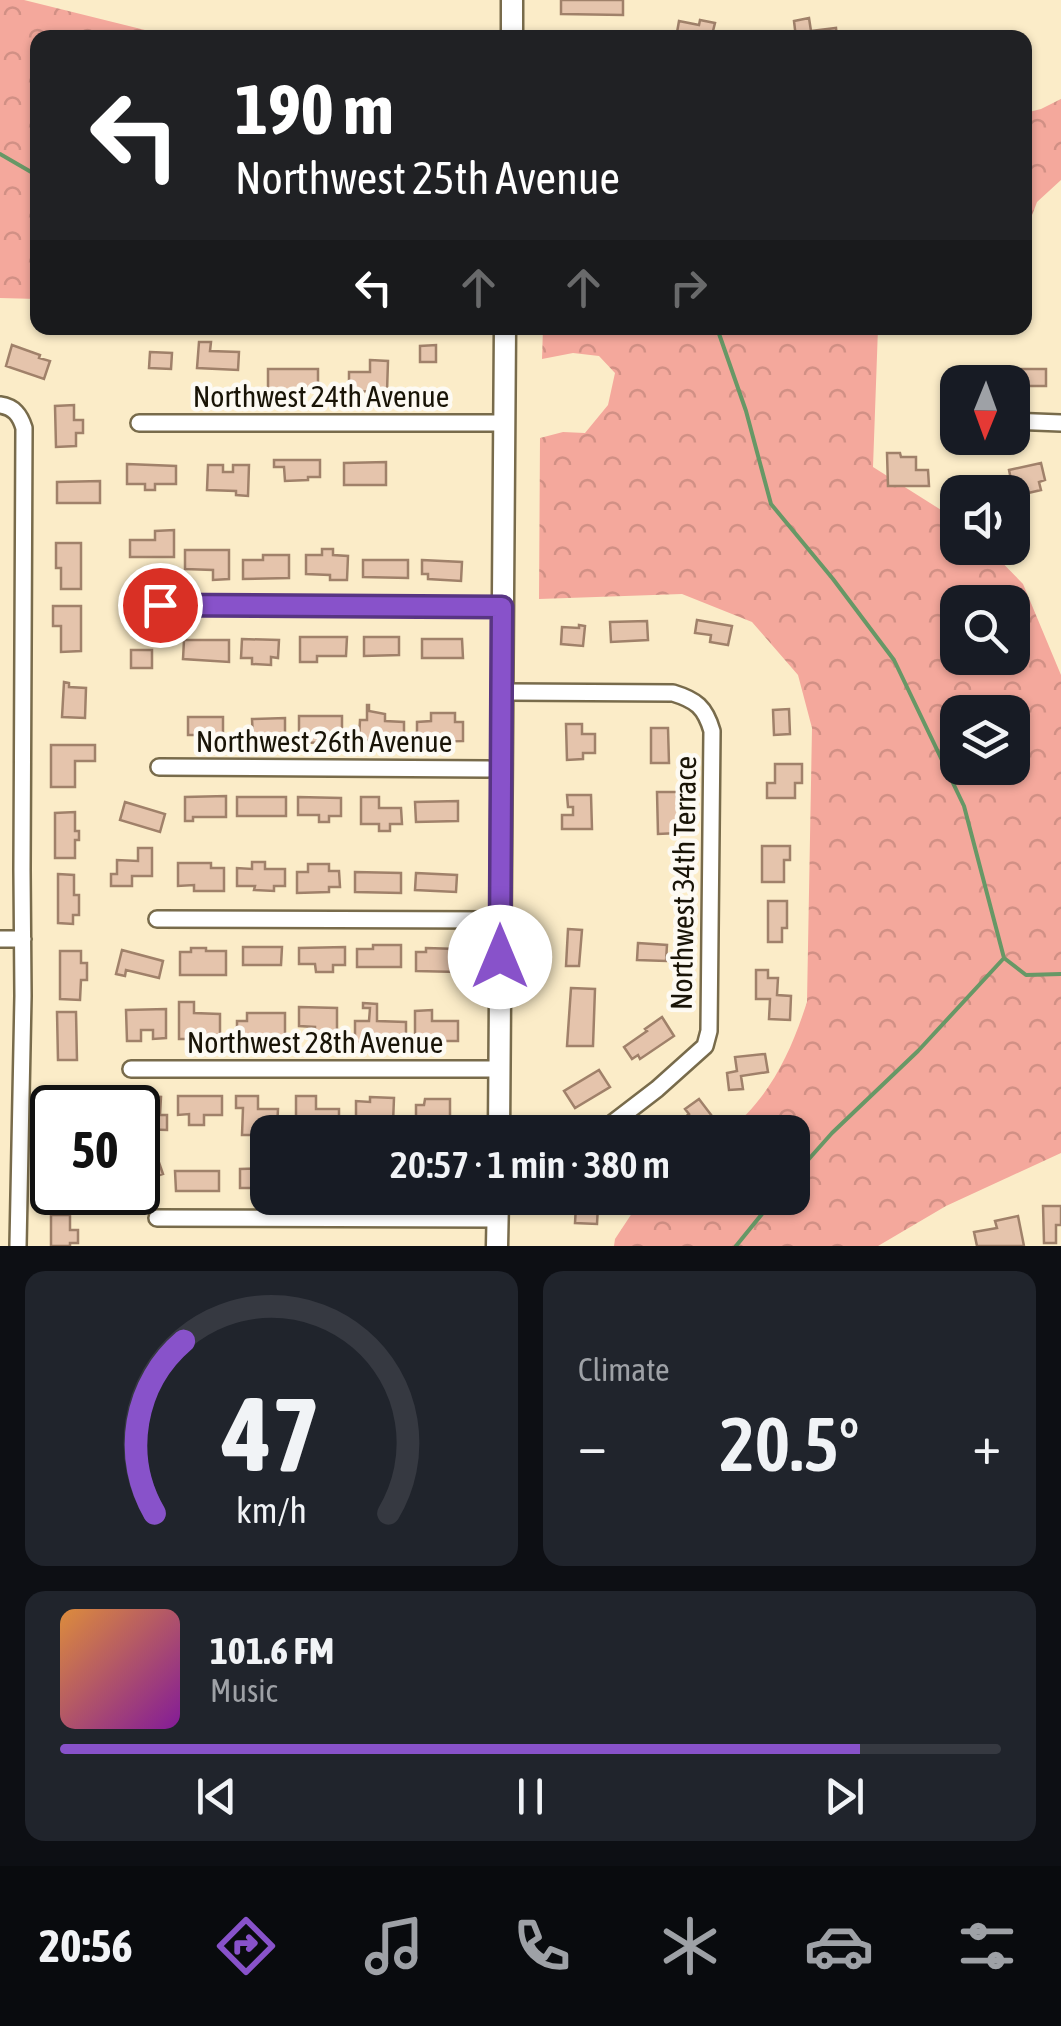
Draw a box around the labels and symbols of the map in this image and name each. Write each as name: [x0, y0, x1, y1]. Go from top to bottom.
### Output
north arrow: [940, 365, 1030, 455]
street label: Northwest 24th Avenue: [193, 379, 449, 413]
pin: [118, 563, 203, 648]
street label: Northwest 26th Avenue: [196, 724, 452, 758]
street label: Northwest 34th Terrace: [664, 756, 702, 1010]
position arrow: [448, 905, 552, 1009]
street label: Northwest 28th Avenue: [187, 1025, 443, 1059]
speed limit sign: 50: [30, 1085, 160, 1215]

